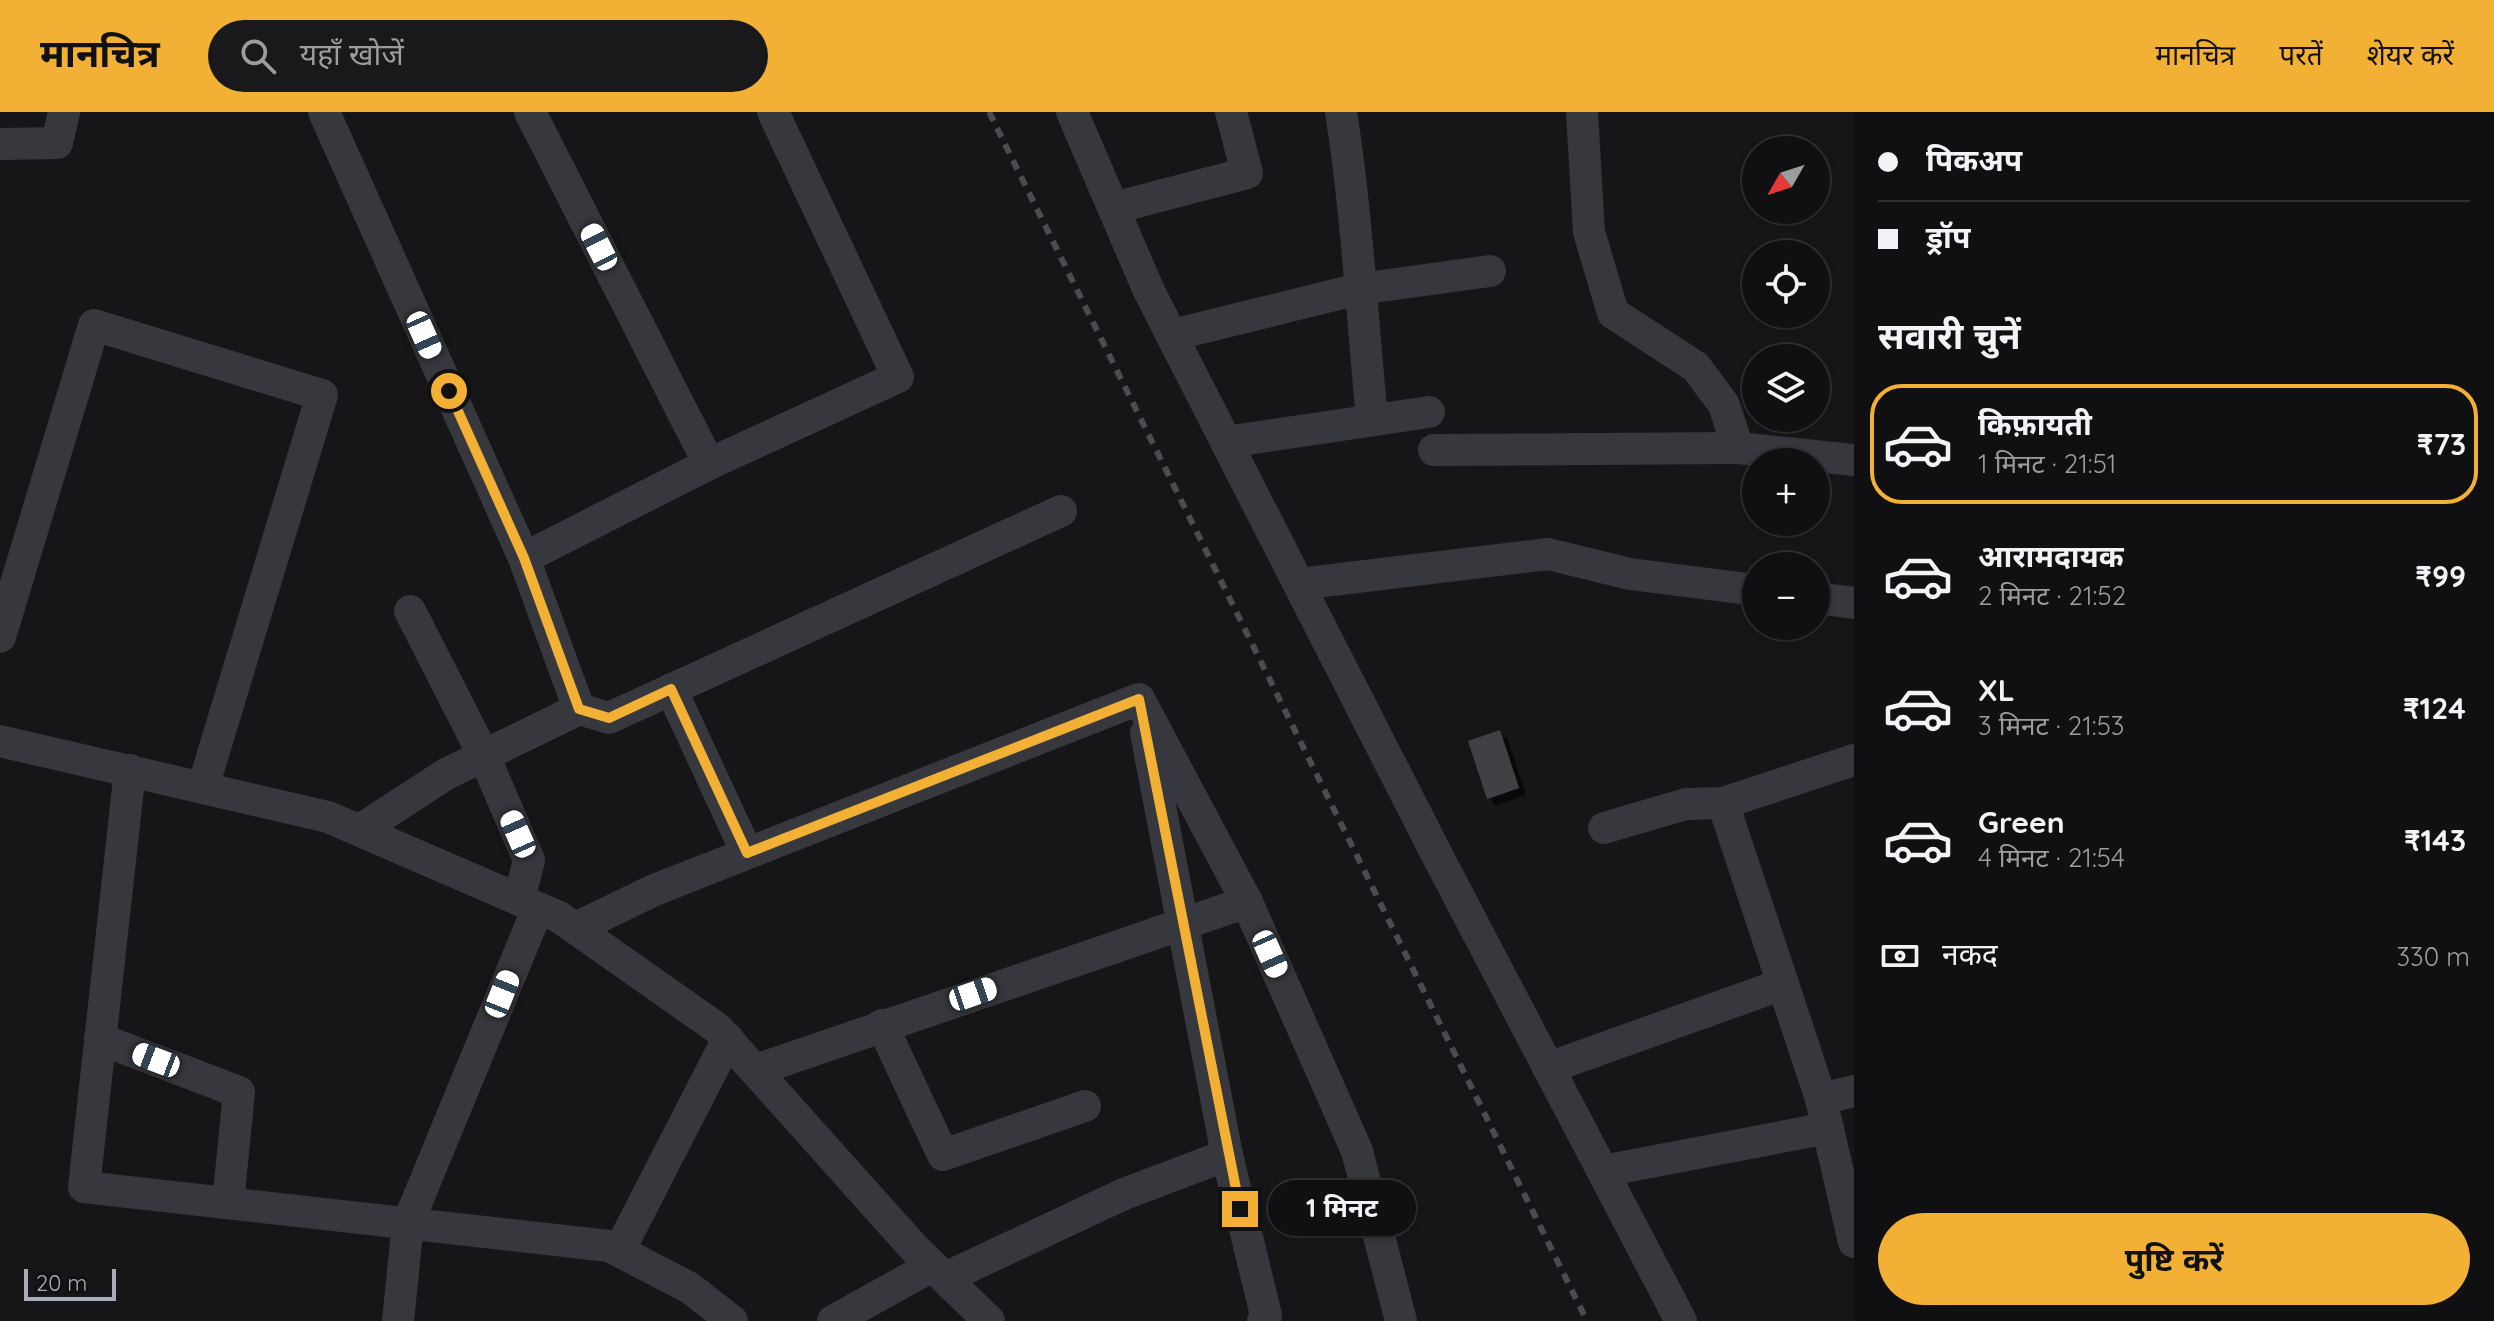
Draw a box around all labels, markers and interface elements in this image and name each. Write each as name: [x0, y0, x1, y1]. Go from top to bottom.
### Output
search box: [208, 20, 768, 92]
text: मानचित्र: [40, 29, 160, 77]
icon: search: [236, 34, 280, 78]
text: यहाँ खोजें: [300, 35, 404, 73]
text: मानचित्र: [2155, 37, 2235, 72]
text: परतें: [2279, 37, 2323, 72]
text: शेयर करें: [2367, 37, 2454, 72]
north arrow: [1742, 136, 1830, 224]
map controls: [1742, 136, 1830, 640]
text: पिकअप: [1926, 141, 2022, 179]
text: ड्रॉप: [1926, 218, 1970, 256]
car: [577, 220, 621, 274]
button: locate: [1742, 240, 1830, 328]
car: [403, 308, 445, 362]
text: सवारी चुनें: [1878, 313, 2021, 358]
button: layers: [1742, 344, 1830, 432]
route start: [431, 373, 467, 409]
text: किफ़ायती: [1978, 405, 2092, 443]
icon: car: [1882, 408, 1954, 480]
text: ₹73: [2417, 425, 2466, 463]
text: 1 मिनट · 21:51: [1978, 447, 2116, 480]
button: +: [1742, 448, 1830, 536]
text: आरामदायक: [1978, 537, 2124, 575]
icon: car: [1882, 540, 1954, 612]
button: −: [1742, 552, 1830, 640]
text: ₹99: [2415, 557, 2466, 595]
text: 2 मिनट · 21:52: [1978, 579, 2126, 612]
text: XL: [1978, 671, 2015, 709]
icon: car: [1882, 672, 1954, 744]
text: ₹124: [2403, 689, 2466, 727]
text: 3 मिनट · 21:53: [1978, 709, 2124, 742]
text: Green: [1978, 803, 2065, 841]
icon: car: [1882, 804, 1954, 876]
car: [497, 807, 539, 861]
text: ₹143: [2404, 821, 2466, 859]
text: 4 मिनट · 21:54: [1978, 841, 2125, 874]
car: [1249, 927, 1291, 981]
icon: cash: [1878, 934, 1922, 978]
text: नकद: [1942, 935, 1998, 973]
text: 330 m: [2396, 940, 2470, 973]
car: [482, 967, 522, 1021]
car: [946, 975, 1000, 1013]
car: [129, 1040, 183, 1080]
callout: 1 मिनट: [1268, 1181, 1416, 1237]
route end: [1222, 1191, 1258, 1227]
text: 1 मिनट: [1306, 1191, 1378, 1224]
button: पुष्टि करें: [1878, 1213, 2470, 1305]
scale bar: [24, 1265, 116, 1301]
text: 20 m: [36, 1269, 87, 1297]

